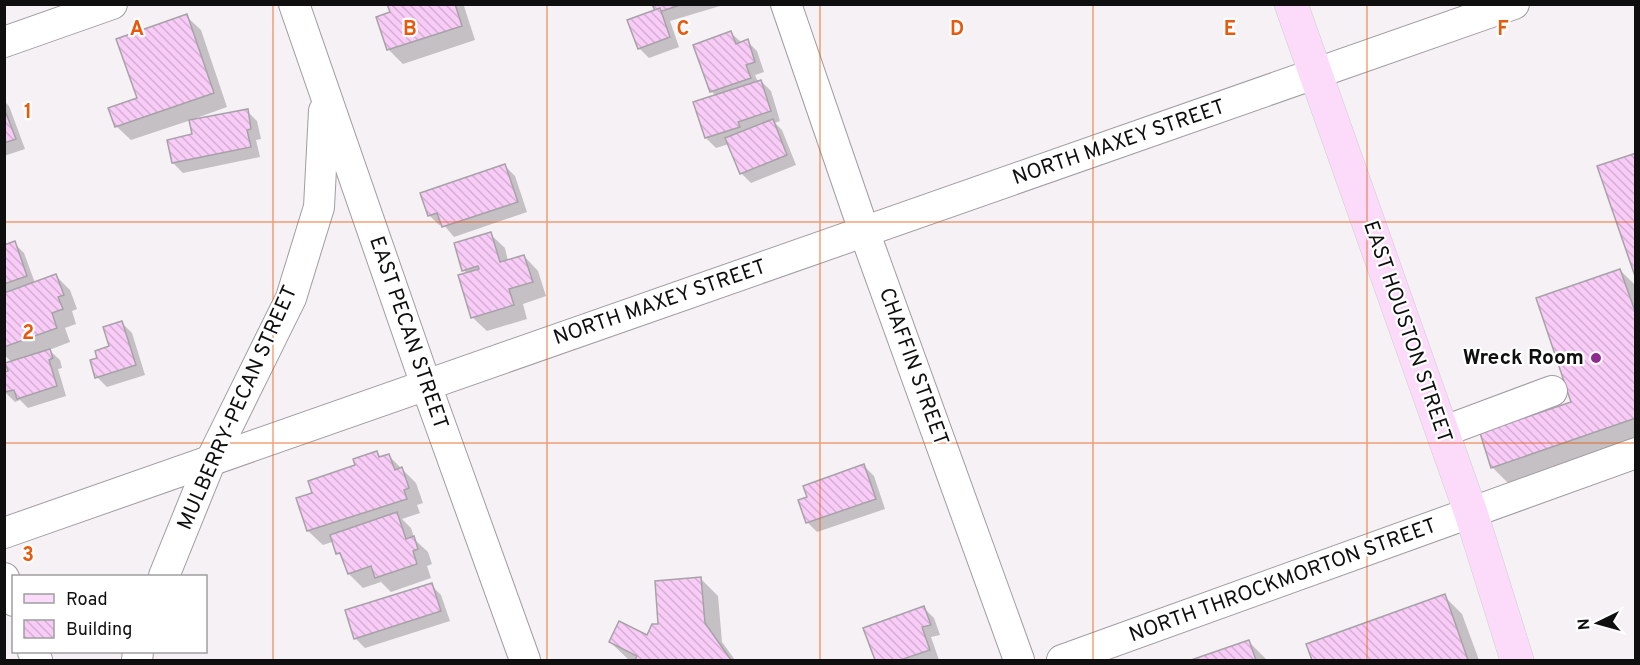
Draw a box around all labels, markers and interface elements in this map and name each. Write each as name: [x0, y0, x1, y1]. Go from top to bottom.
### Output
text: A: [130, 17, 144, 43]
text: B: [403, 17, 417, 43]
text: C: [677, 17, 689, 43]
text: D: [950, 17, 964, 43]
text: E: [1224, 17, 1236, 43]
text: F: [1497, 17, 1509, 43]
street label: NORTH MAXEY STREET: [1009, 94, 1229, 192]
text: 1: [24, 100, 32, 126]
street label: EAST HOUSTON STREET: [1356, 217, 1458, 447]
street label: EAST PECAN STREET: [362, 233, 454, 433]
street label: NORTH MAXEY STREET: [550, 254, 770, 352]
street label: MULBERRY-PECAN STREET: [172, 282, 304, 534]
street label: CHAFFIN STREET: [872, 284, 954, 450]
text: 2: [22, 321, 34, 347]
place label: Wreck Room: [1463, 345, 1584, 372]
marker: Wreck Room: [1589, 351, 1603, 365]
street label: NORTH THROCKMORTON STREET: [1126, 513, 1440, 649]
text: 3: [22, 543, 34, 569]
legend: [12, 575, 207, 653]
text: Road: [66, 589, 108, 612]
north arrow: [1568, 593, 1628, 653]
text: N: [1575, 618, 1596, 631]
text: Building: [66, 619, 132, 642]

